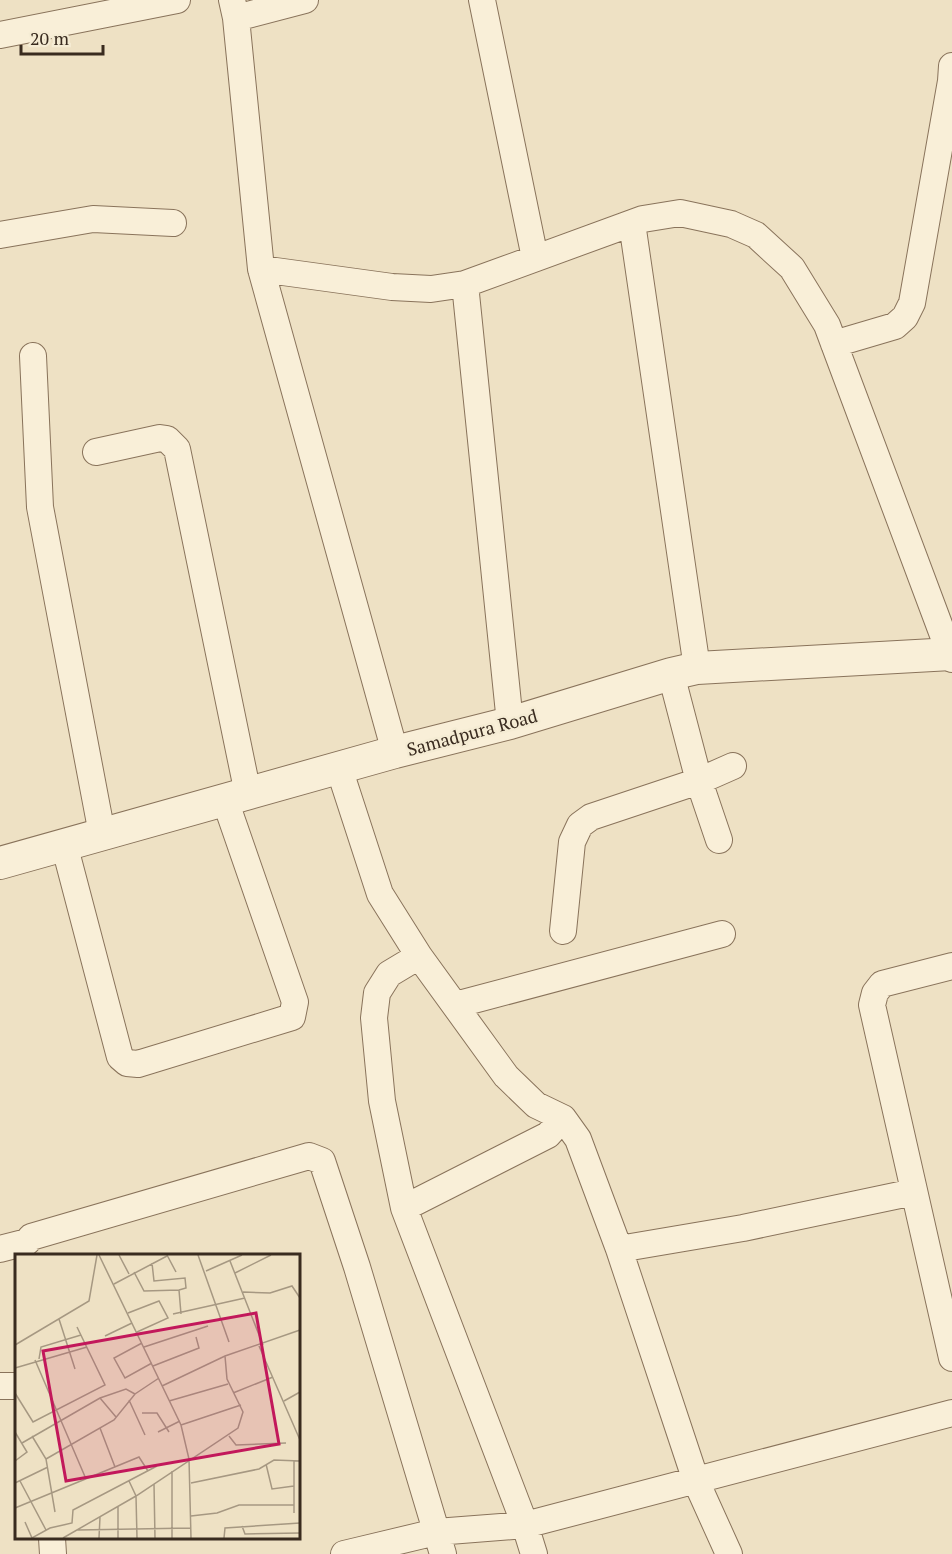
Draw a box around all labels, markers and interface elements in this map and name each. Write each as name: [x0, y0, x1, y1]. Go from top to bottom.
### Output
scale bar: [21, 18, 104, 56]
text: 20 m: [30, 26, 70, 50]
street label: Samadpura Road: [404, 703, 540, 761]
inset map: [15, 1254, 300, 1539]

